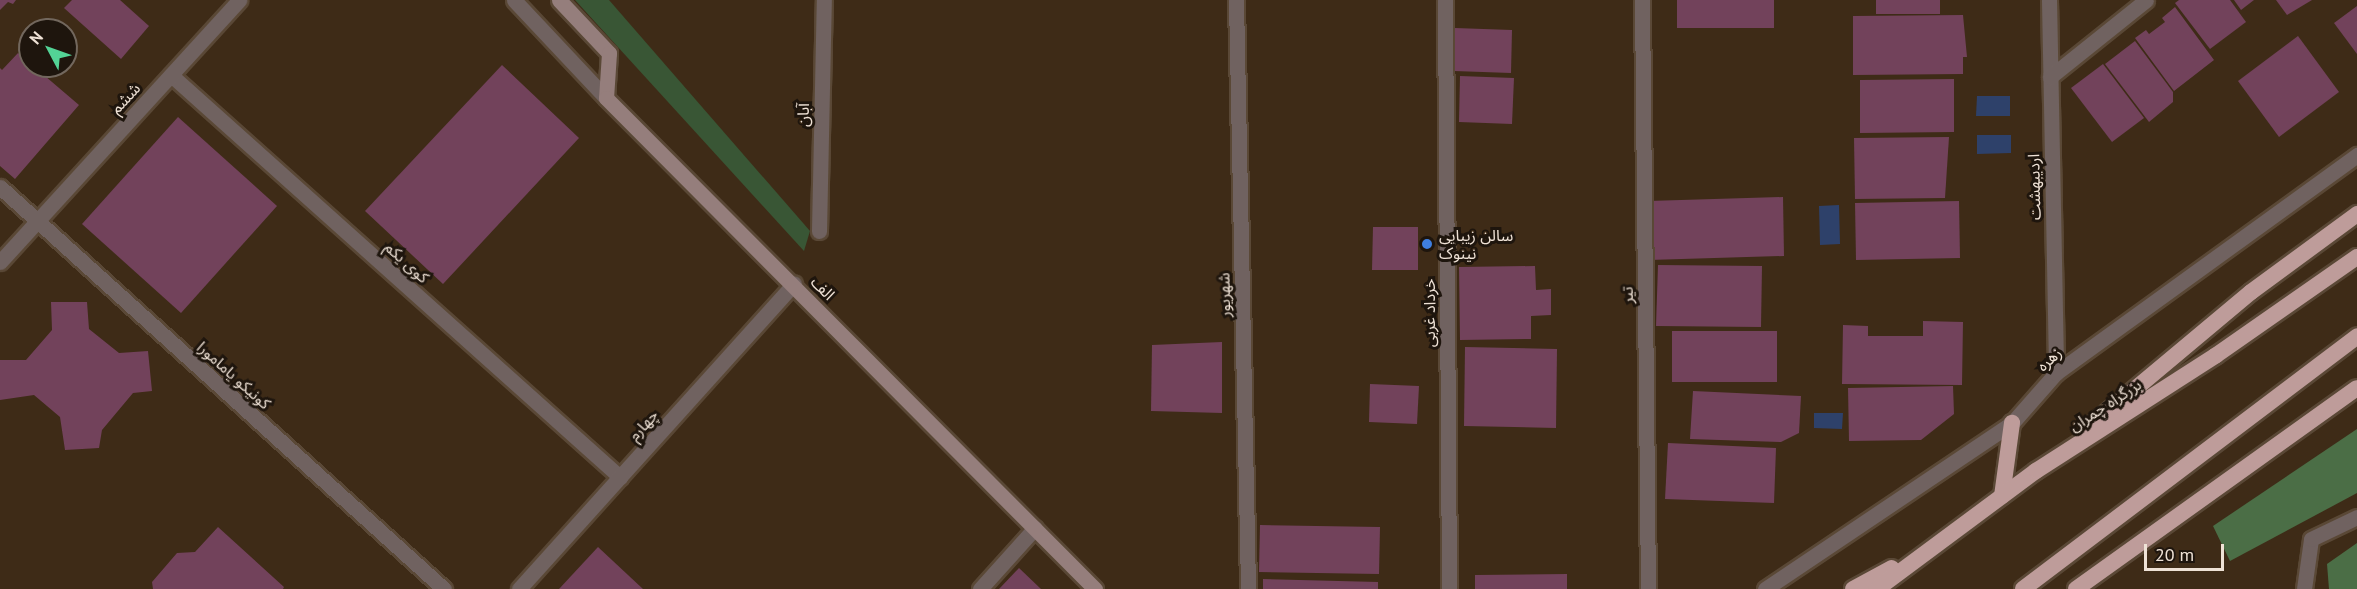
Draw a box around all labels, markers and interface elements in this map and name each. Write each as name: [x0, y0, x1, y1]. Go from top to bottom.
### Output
north arrow: [18, 18, 78, 78]
text: N: [25, 27, 47, 48]
street label: ششم: [106, 79, 144, 117]
street label: آبان: [793, 103, 813, 127]
street label: اردیبهشت: [2024, 154, 2044, 220]
place label: سالن زیبایی نینوک: [1439, 225, 1513, 263]
street label: کوی یکم: [381, 237, 433, 287]
marker: سالن زیبایی نینوک: [1420, 237, 1434, 251]
street label: الف: [807, 272, 839, 304]
street label: شهریور: [1214, 272, 1234, 318]
street label: خرداد غربی: [1419, 279, 1439, 347]
street label: تیر: [1617, 286, 1637, 304]
street label: کونیکو یامامورا: [193, 337, 275, 413]
street label: زهره: [2033, 343, 2065, 375]
street label: بزرگراه چمران: [2065, 375, 2145, 435]
street label: چهارم: [624, 406, 662, 444]
scale bar: [2147, 532, 2226, 570]
text: 20 m: [2155, 543, 2194, 566]

